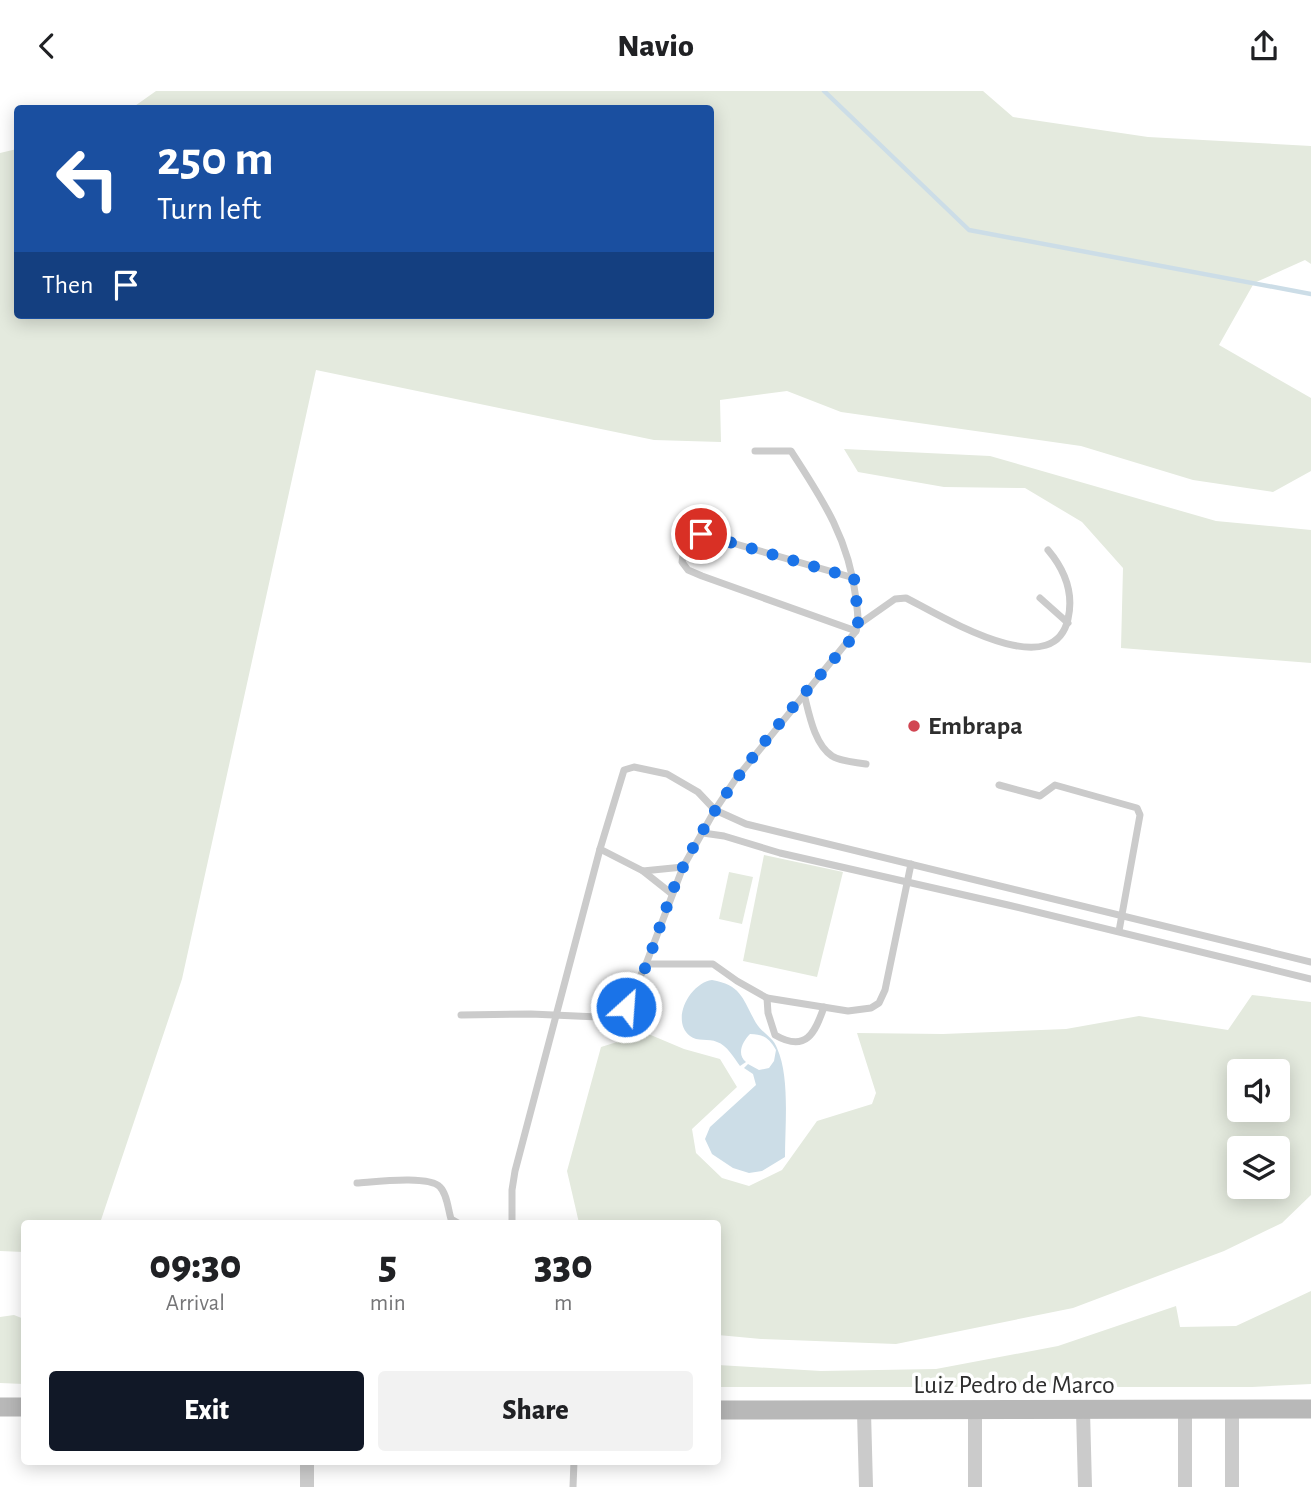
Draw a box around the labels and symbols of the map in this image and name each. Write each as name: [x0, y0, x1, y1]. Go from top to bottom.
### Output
pin: [671, 504, 731, 564]
place label: Embrapa: [928, 713, 1023, 739]
marker: Embrapa: [906, 718, 922, 734]
position arrow: [589, 970, 663, 1044]
street label: Luiz Pedro de Marco: [913, 1372, 1115, 1398]

